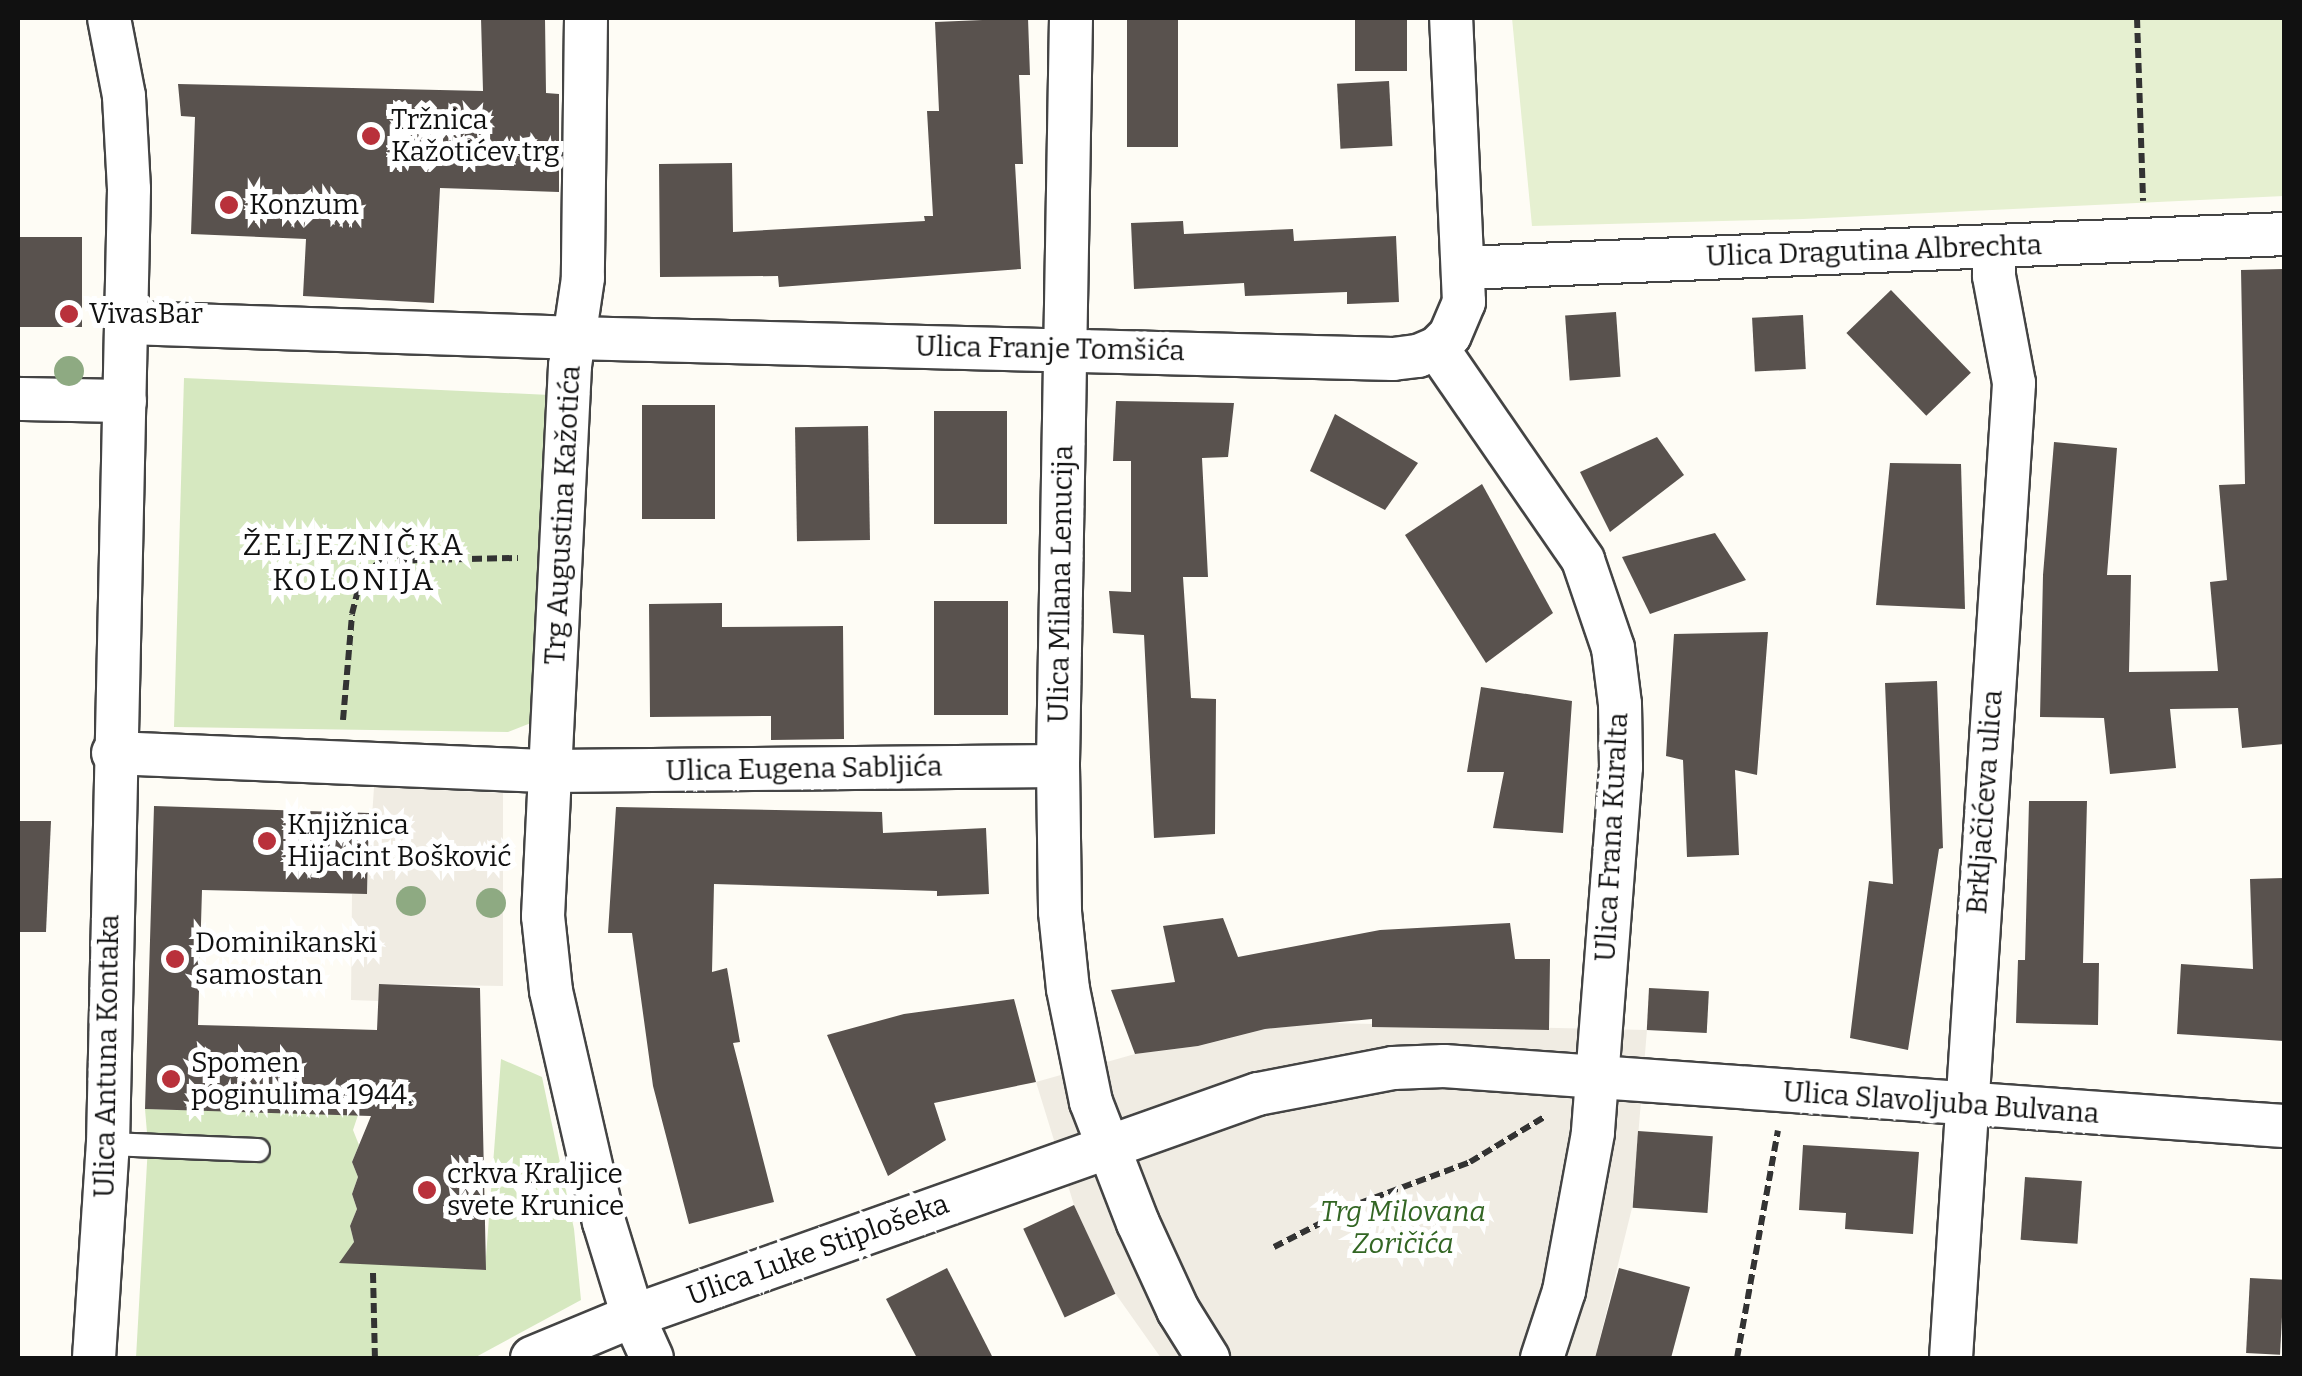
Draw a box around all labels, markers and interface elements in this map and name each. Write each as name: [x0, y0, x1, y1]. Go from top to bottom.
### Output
place label: Tržnica Kažotićev trg: [391, 103, 560, 169]
marker: Tržnica Kažotićev trg: [360, 125, 382, 147]
place label: Konzum: [249, 188, 359, 222]
marker: Konzum: [218, 194, 240, 216]
street label: Ulica Dragutina Albrechta: [1705, 228, 2043, 274]
place label: VivasBar: [89, 297, 203, 331]
marker: VivasBar: [58, 303, 80, 325]
street label: Ulica Franje Tomšića: [915, 330, 1185, 368]
street label: Trg Augustina Kažotića: [538, 364, 588, 666]
street label: Ulica Milana Lenucija: [1042, 445, 1080, 723]
district label: ŽELJEZNIČKA KOLONIJA: [243, 527, 465, 598]
street label: Brkljačićeva ulica: [1960, 689, 2010, 915]
street label: Ulica Frana Kuralta: [1589, 712, 1635, 962]
street label: Ulica Eugena Sabljića: [665, 750, 943, 788]
place label: Knjižnica Hijacint Bošković: [287, 808, 512, 874]
marker: Knjižnica Hijacint Bošković: [256, 830, 278, 852]
street label: Ulica Antuna Kontaka: [88, 914, 126, 1198]
place label: Dominikanski samostan: [195, 926, 377, 992]
marker: Dominikanski samostan: [164, 948, 186, 970]
place label: Spomen poginulima 1944.: [191, 1046, 413, 1112]
marker: Spomen poginulima 1944.: [160, 1068, 182, 1090]
street label: Ulica Slavoljuba Bulvana: [1782, 1075, 2100, 1131]
place label: crkva Kraljice svete Krunice: [447, 1157, 624, 1223]
marker: crkva Kraljice svete Krunice: [416, 1179, 438, 1201]
street label: Ulica Luke Stiplošeka: [683, 1187, 953, 1313]
park label: Trg Milovana Zoričića: [1320, 1195, 1486, 1261]

